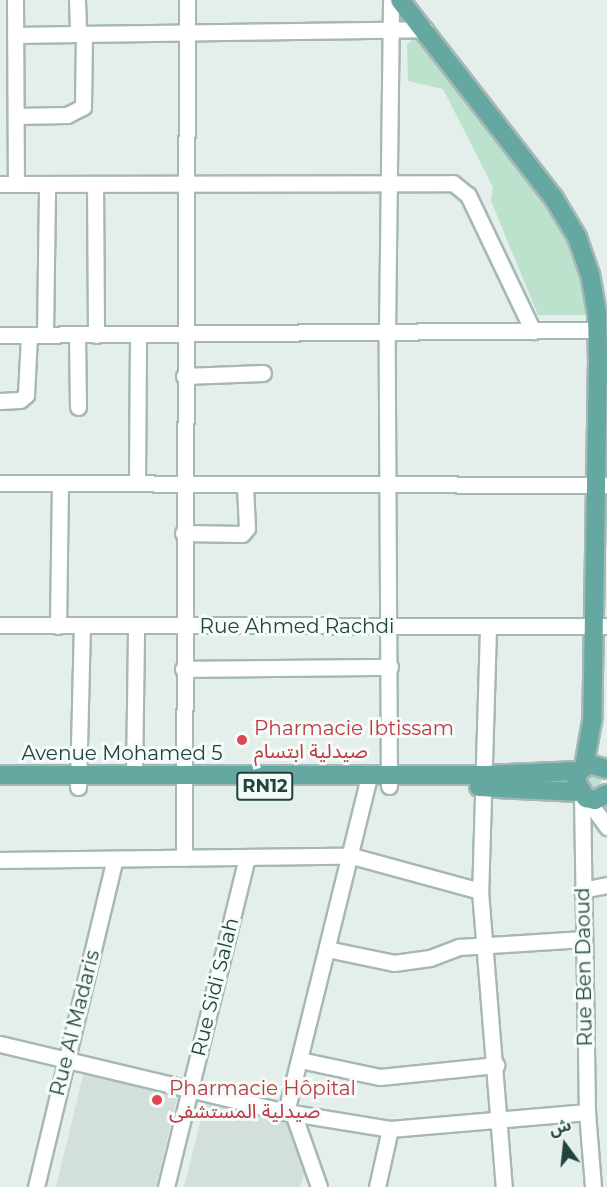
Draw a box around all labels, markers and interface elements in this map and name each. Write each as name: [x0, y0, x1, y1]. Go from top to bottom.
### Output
street label: Rue Ahmed Rachdi: [200, 614, 394, 638]
place label: Pharmacie Ibtissam صيدلية ابتسام: [254, 716, 454, 763]
marker: Pharmacie Ibtissam صيدلية ابتسام: [235, 733, 249, 747]
street label: Avenue Mohamed 5: [21, 741, 223, 765]
road number: RN12: [235, 771, 295, 801]
street label: Rue Ben Daoud: [571, 887, 597, 1047]
street label: Rue Sidi Salah: [186, 915, 244, 1059]
street label: Rue Al Madaris: [45, 948, 105, 1098]
place label: Pharmacie Hôpital صيدلية المستشفى: [169, 1076, 356, 1123]
marker: Pharmacie Hôpital صيدلية المستشفى: [150, 1093, 164, 1107]
north arrow: [535, 1115, 595, 1175]
text: ش: [547, 1115, 573, 1139]

